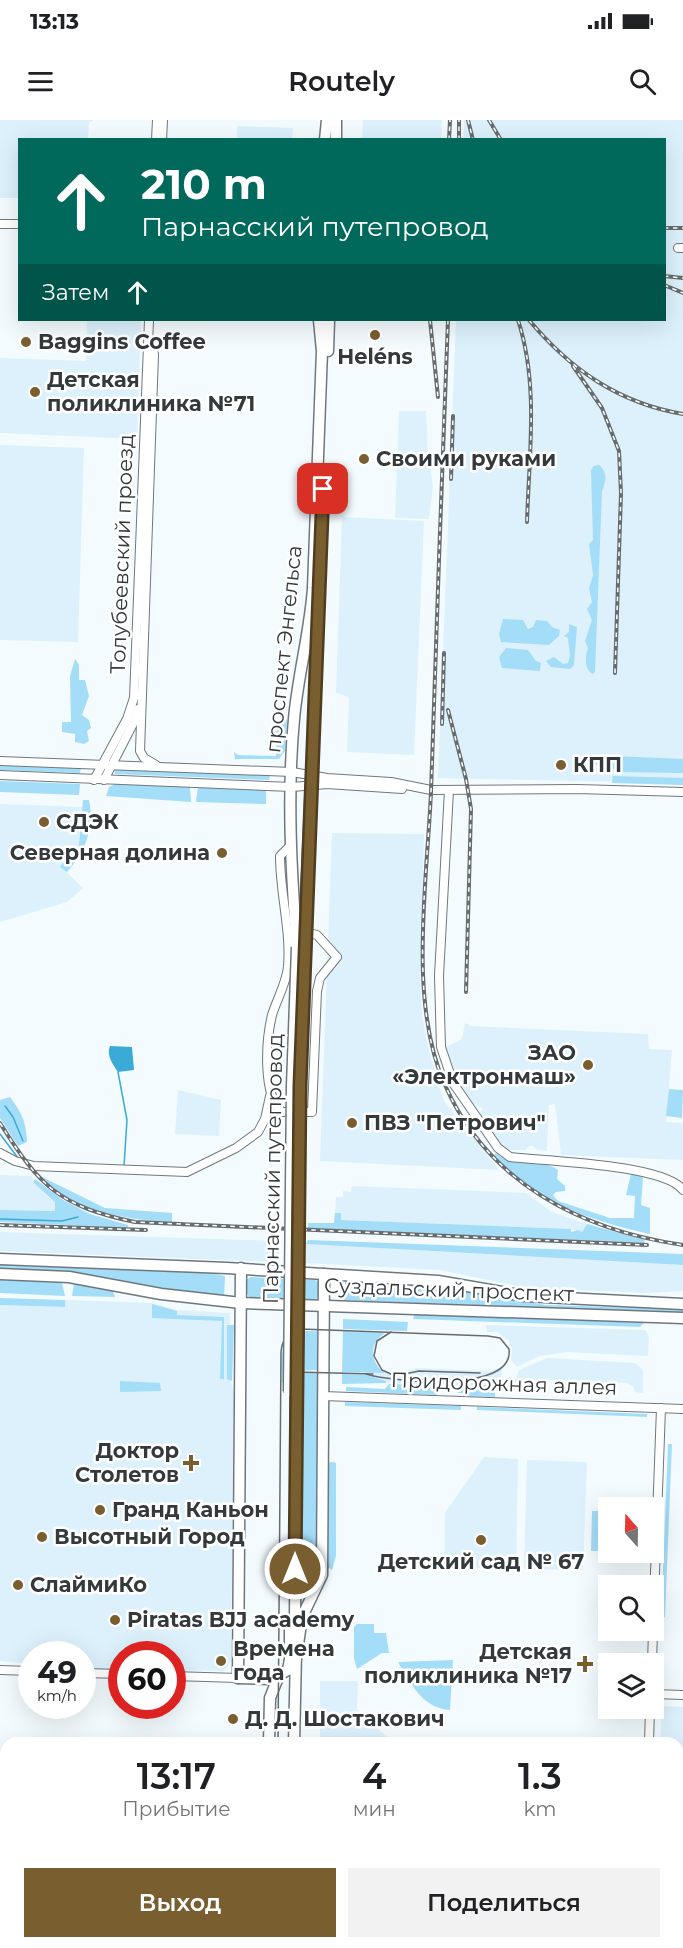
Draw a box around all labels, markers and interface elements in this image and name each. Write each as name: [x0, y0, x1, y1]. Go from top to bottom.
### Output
text: 13:13: [30, 8, 79, 35]
icon: menu: [24, 65, 57, 98]
text: Routely: [288, 65, 395, 98]
icon: search: [626, 65, 659, 98]
text: 210 m: [141, 158, 267, 210]
icon: ahead: [42, 162, 120, 240]
text: Парнасский путепровод: [141, 210, 489, 243]
icon: ahead: [121, 276, 154, 309]
text: Затем: [42, 279, 109, 306]
marker: Heléns: [368, 328, 382, 342]
place label: Baggins Coffee: [38, 329, 206, 354]
marker: Baggins Coffee: [19, 335, 33, 349]
place label: Heléns: [337, 344, 413, 369]
place label: Детская поликлиника №71: [47, 367, 255, 416]
marker: Детская поликлиника №71: [28, 385, 42, 399]
street label: Толубеевский проезд: [105, 434, 138, 674]
place label: Своими руками: [376, 446, 556, 471]
marker: Своими руками: [357, 452, 371, 466]
pin: [297, 463, 348, 514]
icon: arrive: [306, 472, 339, 505]
street label: проспект Энгельса: [260, 544, 307, 754]
place label: КПП: [573, 752, 622, 777]
marker: КПП: [554, 758, 568, 772]
place label: СДЭК: [56, 809, 119, 834]
marker: СДЭК: [37, 815, 51, 829]
place label: Северная долина: [10, 840, 210, 865]
marker: Северная долина: [215, 846, 229, 860]
street label: Парнасский путепровод: [258, 1034, 287, 1304]
place label: ЗАО «Электронмаш»: [392, 1040, 576, 1089]
marker: ЗАО «Электронмаш»: [581, 1058, 595, 1072]
place label: ПВЗ "Петрович": [364, 1110, 546, 1135]
marker: ПВЗ "Петрович": [345, 1116, 359, 1130]
street label: Суздальский проспект: [324, 1273, 575, 1306]
street label: Придорожная аллея: [390, 1367, 618, 1400]
place label: Доктор Столетов: [75, 1438, 179, 1487]
marker: Доктор Столетов: [184, 1456, 198, 1470]
place label: Гранд Каньон: [112, 1497, 269, 1522]
north arrow: [598, 1497, 664, 1563]
map controls: [598, 1497, 664, 1719]
marker: Гранд Каньон: [93, 1503, 107, 1517]
place label: Высотный Город: [54, 1524, 245, 1549]
marker: Высотный Город: [35, 1530, 49, 1544]
marker: Детский сад № 67: [474, 1533, 488, 1547]
position arrow: [263, 1537, 327, 1601]
place label: Детский сад № 67: [378, 1549, 584, 1574]
place label: СлаймиКо: [30, 1572, 147, 1597]
button: search: [598, 1575, 664, 1641]
marker: СлаймиКо: [11, 1578, 25, 1592]
place label: Piratas BJJ academy: [127, 1607, 355, 1632]
marker: Piratas BJJ academy: [108, 1613, 122, 1627]
place label: Времена года: [233, 1636, 335, 1685]
place label: Детская поликлиника №17: [364, 1639, 572, 1688]
speed limit sign: 60: [108, 1641, 186, 1719]
button: layers: [598, 1653, 664, 1719]
text: 49: [37, 1654, 77, 1691]
marker: Времена года: [214, 1654, 228, 1668]
marker: Детская поликлиника №17: [576, 1655, 594, 1673]
text: km/h: [37, 1686, 77, 1705]
place label: Д. Д. Шостакович: [245, 1706, 445, 1731]
marker: Д. Д. Шостакович: [226, 1712, 240, 1726]
text: 13:17: [137, 1754, 216, 1798]
text: 4: [362, 1754, 387, 1798]
text: 1.3: [518, 1754, 562, 1798]
text: Прибытие: [122, 1797, 231, 1821]
text: мин: [353, 1797, 396, 1821]
text: km: [523, 1797, 556, 1821]
button: Выход: [24, 1868, 336, 1937]
button: Поделиться: [348, 1868, 660, 1937]

